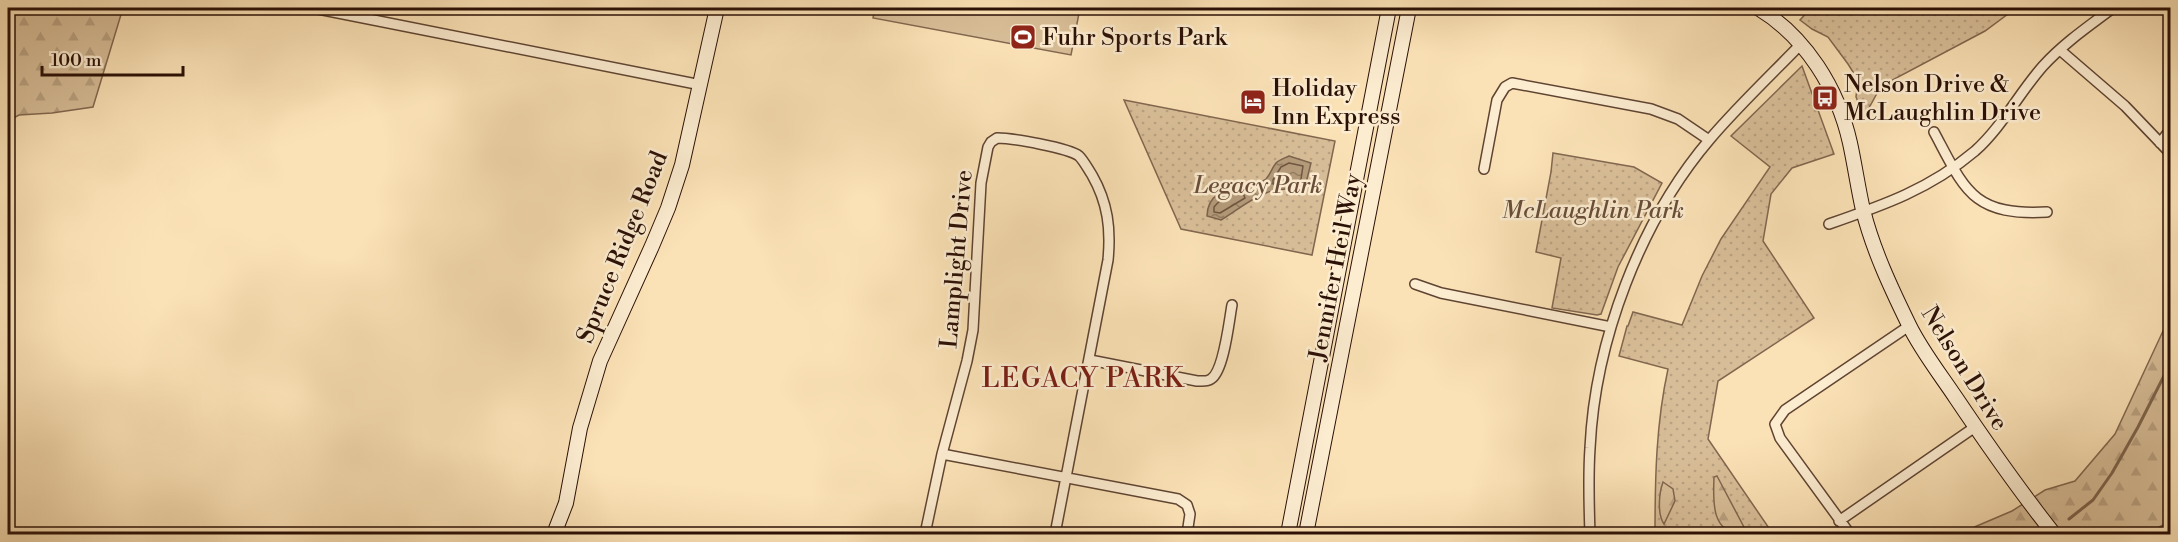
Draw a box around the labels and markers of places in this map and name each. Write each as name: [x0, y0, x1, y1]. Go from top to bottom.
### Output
sports icon: Fuhr Sports Park: [1008, 22, 1038, 52]
place label: Fuhr Sports Park: [1042, 23, 1228, 53]
place label: Nelson Drive & McLaughlin Drive: [1844, 70, 2041, 128]
place label: Holiday Inn Express: [1272, 74, 1401, 132]
bus stop icon: Nelson Drive & McLaughlin Drive: [1810, 83, 1840, 113]
hotel icon: Holiday Inn Express: [1238, 87, 1268, 117]

